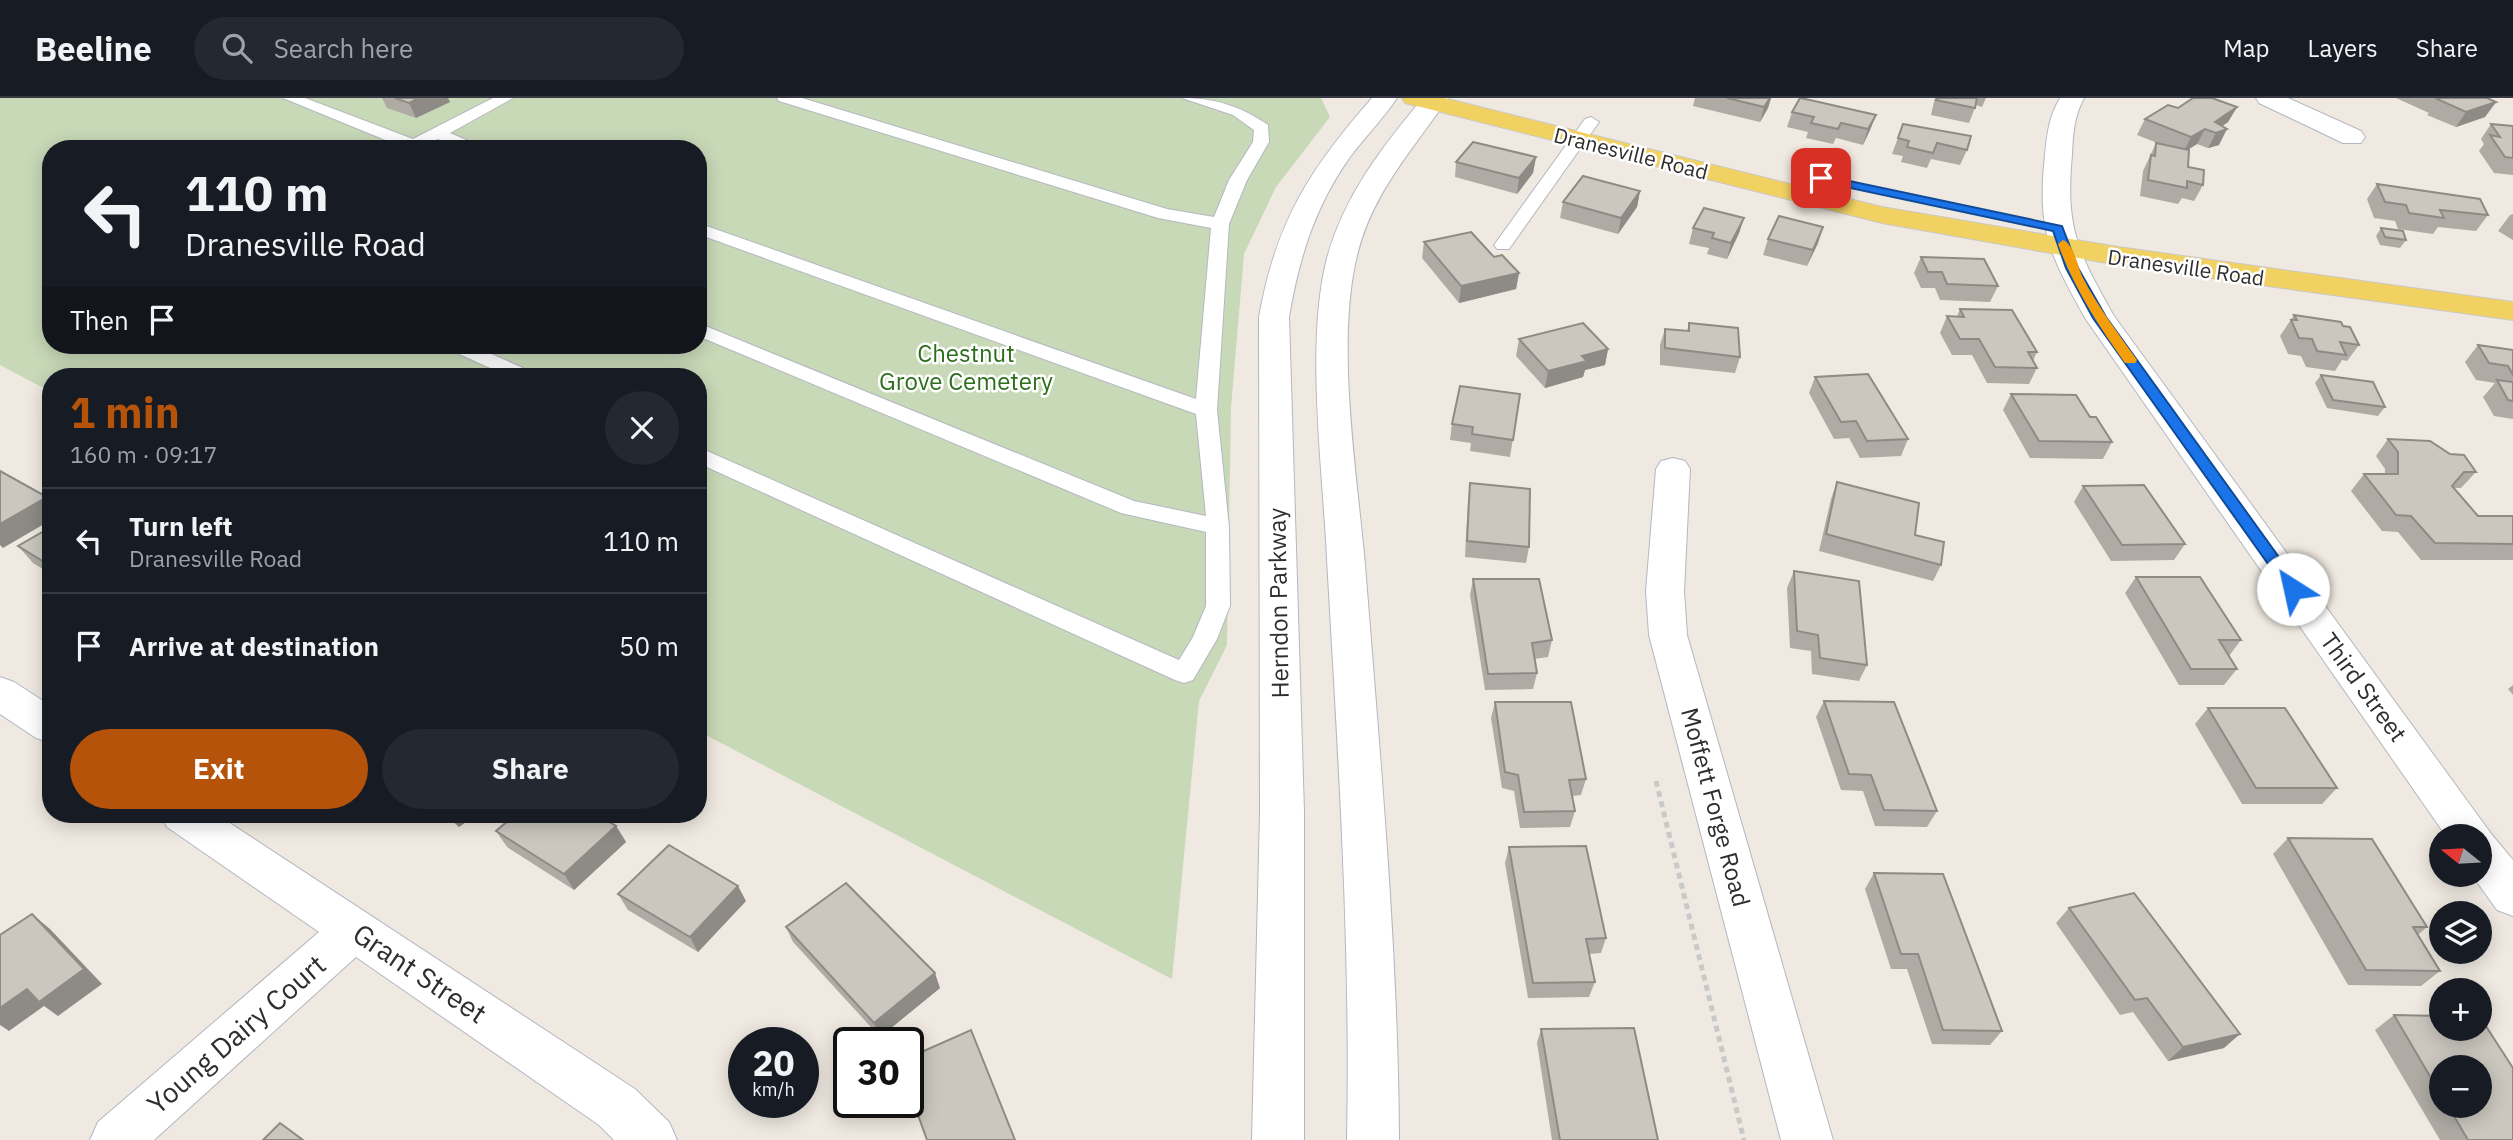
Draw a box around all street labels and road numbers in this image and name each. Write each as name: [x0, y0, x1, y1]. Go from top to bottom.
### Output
street label: Dranesville Road: [1551, 120, 1711, 186]
street label: Dranesville Road: [2106, 242, 2266, 292]
street label: Herndon Parkway: [1260, 507, 1296, 699]
street label: Third Street: [2314, 626, 2414, 748]
street label: Moffett Forge Road: [1674, 704, 1758, 910]
street label: Grant Street: [346, 915, 494, 1031]
street label: Young Dairy Court: [139, 946, 333, 1122]

